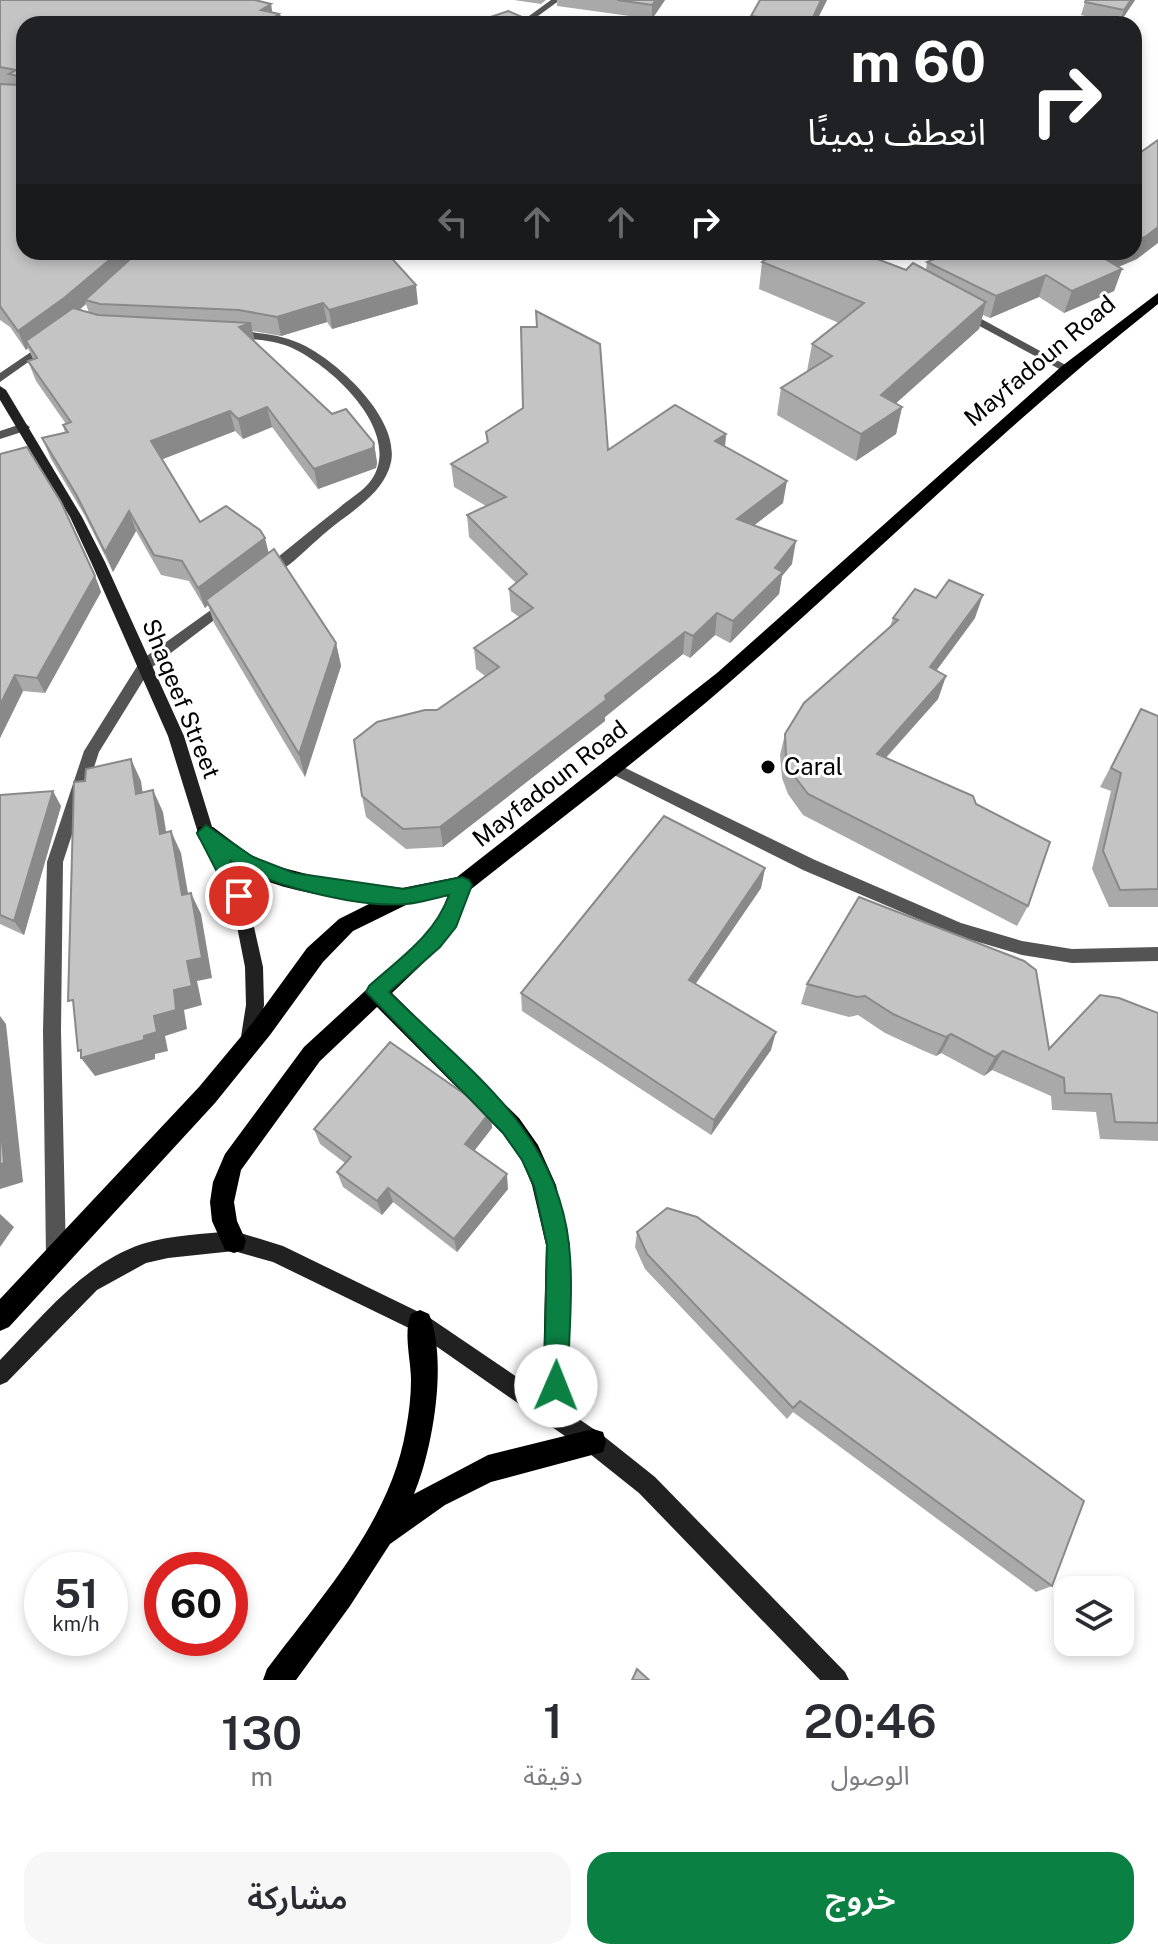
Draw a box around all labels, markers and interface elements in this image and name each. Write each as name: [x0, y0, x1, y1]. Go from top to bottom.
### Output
text: 60 m: [850, 29, 986, 95]
icon: right: [1014, 48, 1118, 152]
text: انعطف يمينًا: [807, 111, 986, 153]
icon: left: [431, 200, 475, 244]
icon: ahead: [515, 200, 559, 244]
icon: ahead: [599, 200, 643, 244]
icon: right: [683, 200, 727, 244]
street label: Mayfadoun Road: [958, 289, 1121, 432]
street label: Shaqeef Street: [137, 615, 227, 782]
street label: Mayfadoun Road: [467, 714, 632, 852]
place label: Caral: [784, 752, 843, 780]
marker: Caral: [759, 758, 777, 776]
pin: [205, 862, 273, 930]
icon: arrive: [217, 874, 261, 918]
position arrow: [514, 1344, 598, 1428]
speed limit sign: 60: [144, 1552, 248, 1656]
text: 51: [54, 1570, 98, 1617]
map controls: [1054, 1576, 1134, 1656]
button: layers: [1054, 1576, 1134, 1656]
text: km/h: [52, 1612, 100, 1636]
text: 1: [543, 1692, 563, 1749]
text: 20:46: [804, 1692, 937, 1749]
text: 130: [221, 1704, 302, 1761]
text: دقيقة: [523, 1760, 583, 1791]
text: الوصول: [831, 1760, 910, 1791]
text: m: [250, 1761, 273, 1792]
button: مشاركة: [24, 1852, 571, 1944]
button: خروج: [587, 1852, 1134, 1944]

